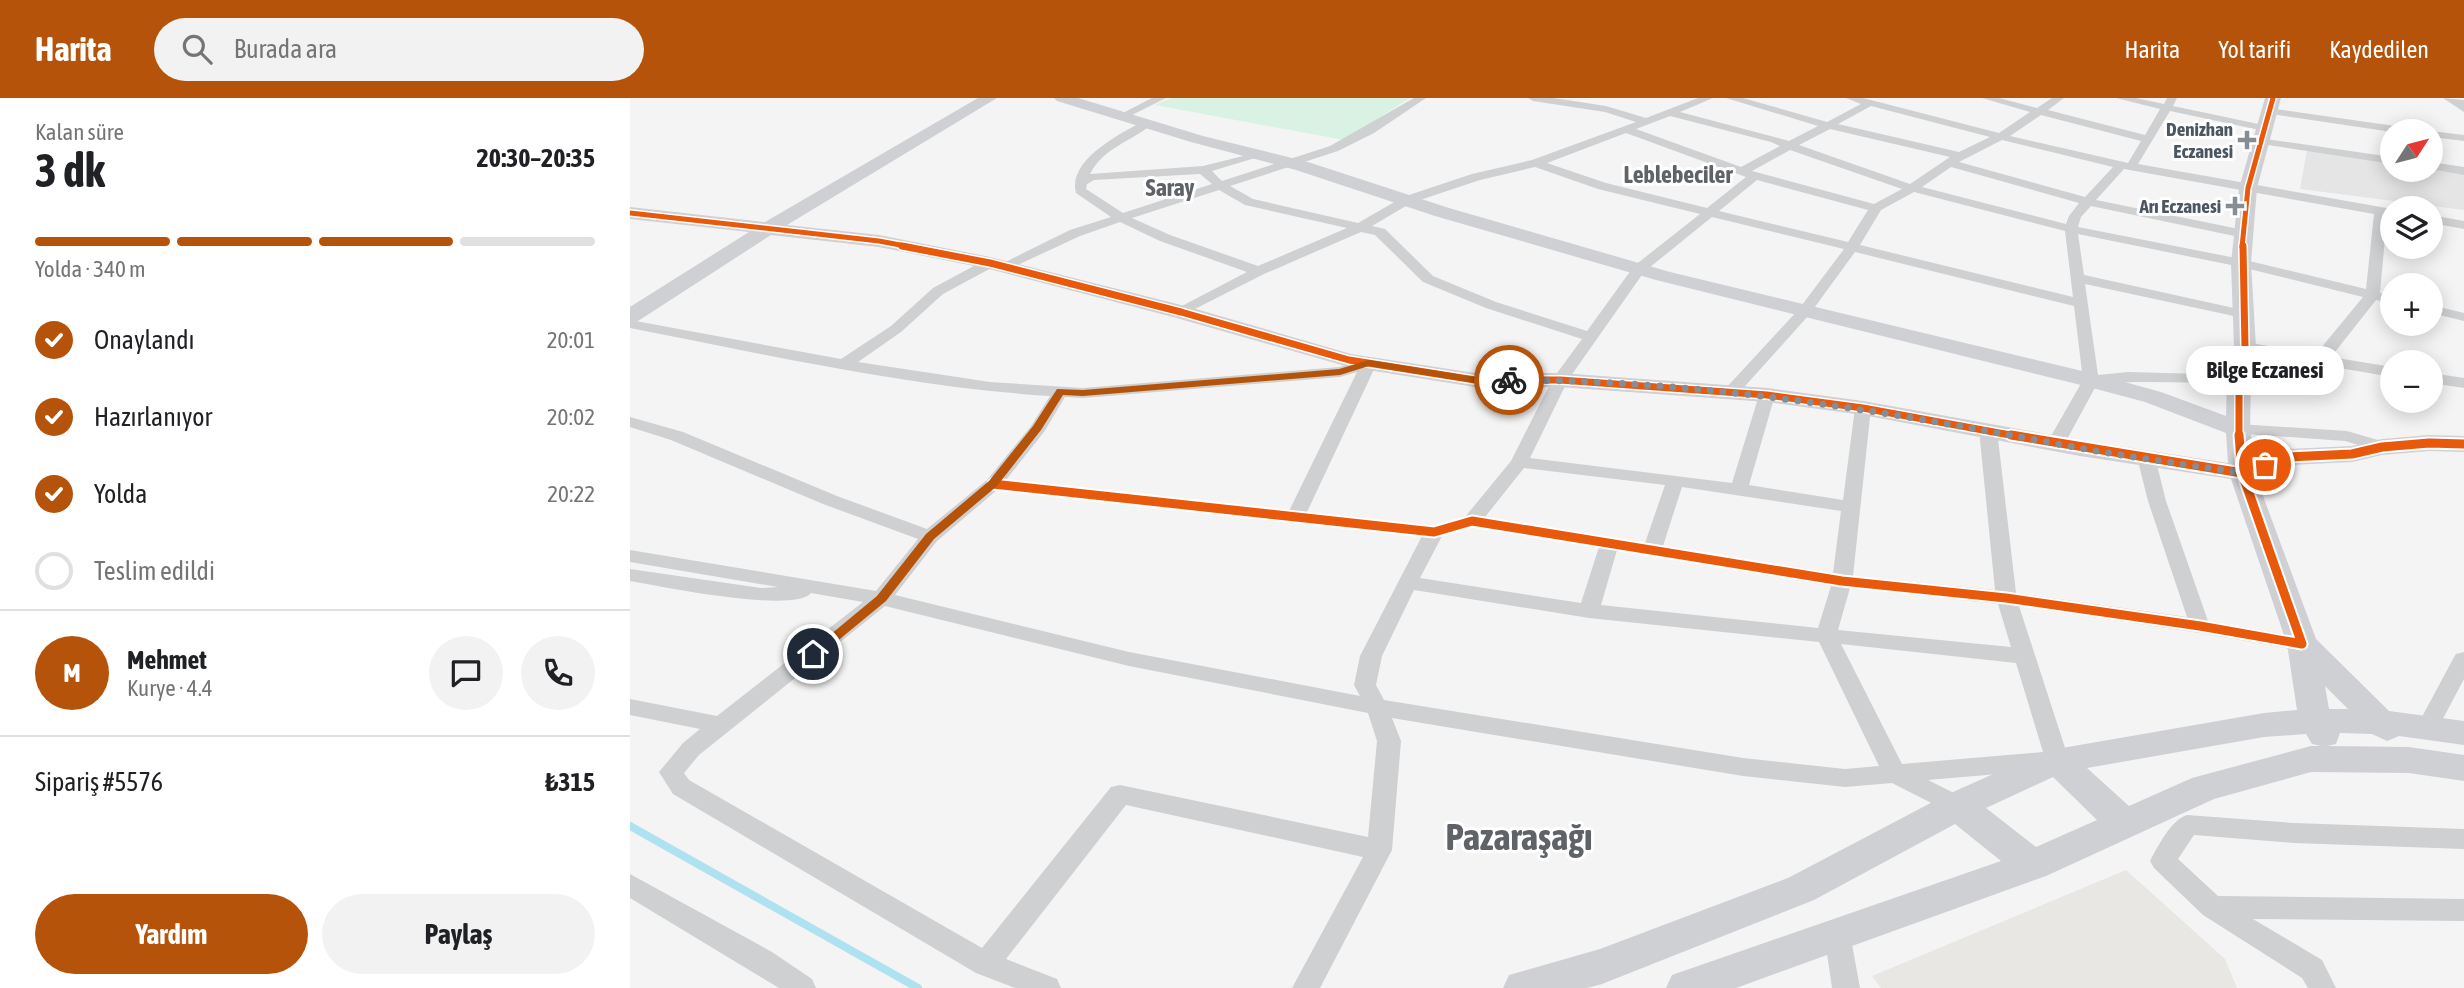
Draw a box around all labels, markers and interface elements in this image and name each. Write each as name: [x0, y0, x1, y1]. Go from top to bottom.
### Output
search box: [154, 18, 644, 81]
text: Harita: [35, 30, 112, 68]
icon: search: [178, 30, 216, 68]
text: Burada ara: [234, 34, 337, 64]
text: Harita: [2124, 36, 2180, 63]
text: Yol tarifi: [2218, 36, 2291, 63]
text: Kaydedilen: [2329, 36, 2429, 63]
place label: Denizhan Eczanesi: [2166, 118, 2233, 162]
text: Kalan süre: [35, 119, 124, 145]
north arrow: [2380, 119, 2443, 182]
map controls: [2380, 119, 2443, 413]
marker: Denizhan Eczanesi: [2239, 132, 2255, 148]
text: 20:30–20:35: [477, 143, 595, 173]
text: 3 dk: [35, 144, 105, 197]
district label: Leblebeciler: [1623, 161, 1734, 188]
district label: Saray: [1146, 174, 1195, 201]
place label: Arı Eczanesi: [2138, 195, 2221, 217]
button: layers: [2380, 196, 2443, 259]
marker: Arı Eczanesi: [2227, 198, 2243, 214]
text: Yolda · 340 m: [35, 256, 146, 282]
button: +: [2380, 273, 2443, 336]
icon: check: [35, 321, 73, 359]
text: Onaylandı: [94, 325, 195, 355]
text: 20:01: [547, 327, 595, 353]
courier: [1474, 345, 1544, 415]
callout: Bilge Eczanesi: [2186, 346, 2344, 395]
button: −: [2380, 350, 2443, 413]
text: Bilge Eczanesi: [2206, 357, 2324, 383]
icon: bike: [1490, 361, 1528, 399]
icon: check: [35, 398, 73, 436]
text: Hazırlanıyor: [94, 402, 212, 432]
text: 20:02: [547, 404, 595, 430]
pin: [2235, 435, 2295, 495]
icon: bag: [2246, 446, 2284, 484]
icon: check: [35, 475, 73, 513]
text: Yolda: [94, 479, 147, 509]
text: 20:22: [547, 481, 595, 507]
text: Teslim edildi: [94, 556, 215, 586]
pin: [783, 624, 843, 684]
icon: home: [794, 635, 832, 673]
button: chat: [429, 636, 503, 710]
button: phone: [521, 636, 595, 710]
text: Mehmet: [127, 645, 207, 675]
text: M: [63, 658, 81, 688]
text: Kurye · 4.4: [127, 675, 213, 701]
text: Sipariş #5576: [35, 767, 163, 797]
text: ₺315: [545, 767, 595, 797]
district label: Pazaraşağı: [1445, 815, 1593, 858]
button: Yardım: [35, 894, 308, 974]
button: Paylaş: [322, 894, 595, 974]

